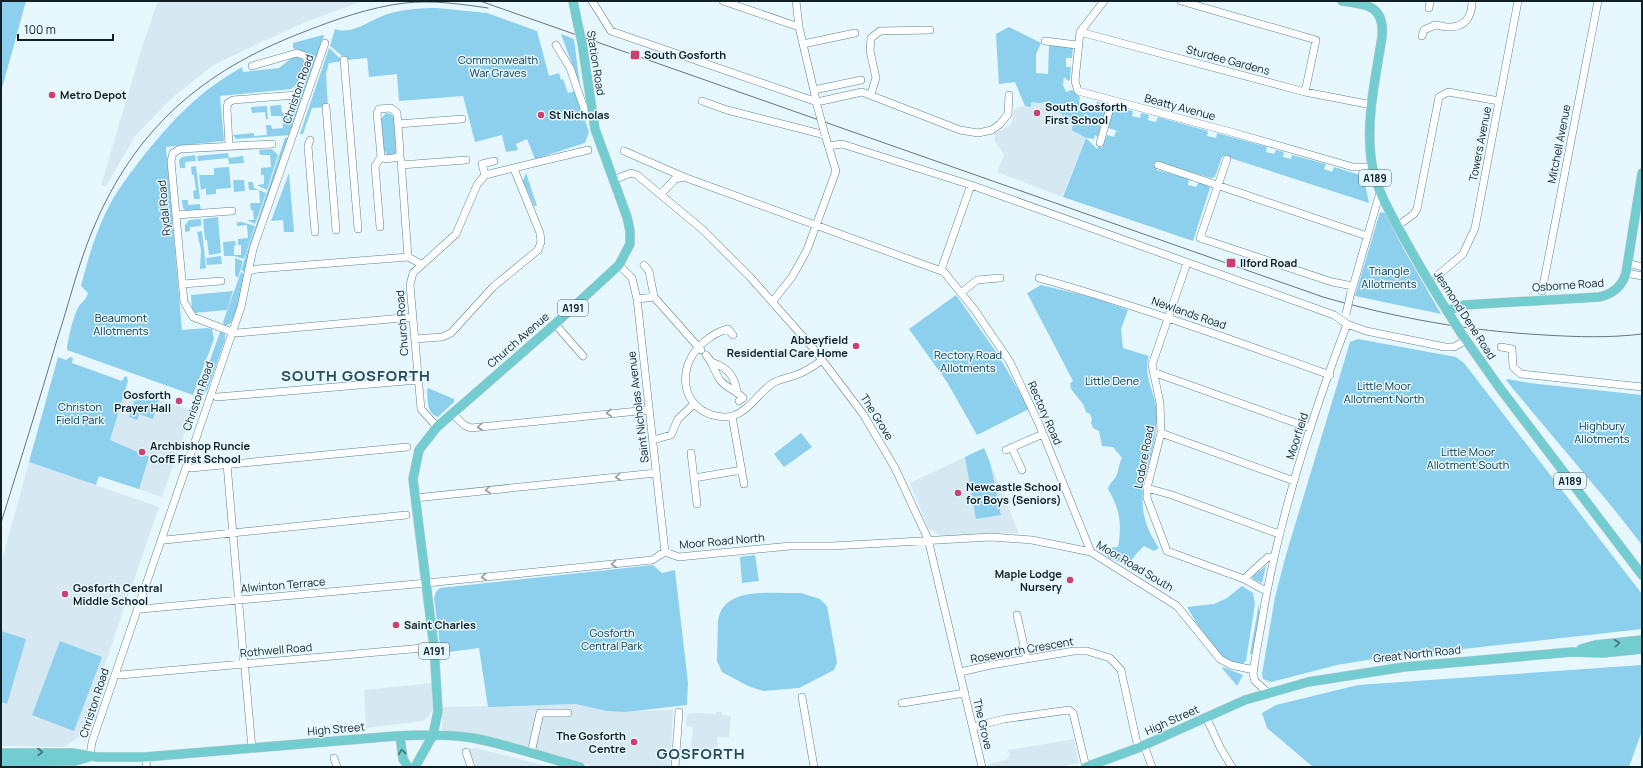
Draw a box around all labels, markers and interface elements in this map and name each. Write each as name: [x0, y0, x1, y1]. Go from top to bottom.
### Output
scale bar: [18, 16, 113, 42]
text: 100 m: [24, 21, 56, 38]
street label: Station Road: [584, 29, 609, 96]
street label: Sturdee Gardens: [1185, 41, 1272, 78]
place label: South Gosforth: [644, 47, 726, 62]
marker: South Gosforth: [629, 49, 641, 61]
street label: Christon Road: [279, 52, 316, 125]
park label: Commonwealth War Graves: [458, 52, 538, 80]
place label: Metro Depot: [60, 87, 127, 102]
marker: Metro Depot: [47, 90, 57, 100]
street label: Beatty Avenue: [1143, 90, 1218, 123]
place label: South Gosforth First School: [1045, 99, 1127, 127]
street label: Mitchell Avenue: [1544, 103, 1574, 185]
street label: Towers Avenue: [1465, 105, 1494, 183]
place label: St Nicholas: [549, 107, 610, 122]
marker: South Gosforth First School: [1032, 108, 1042, 118]
marker: St Nicholas: [536, 110, 546, 120]
road number: A189: [1359, 170, 1391, 186]
street label: Rydal Road: [154, 179, 173, 237]
place label: Ilford Road: [1240, 255, 1298, 270]
marker: Ilford Road: [1225, 257, 1237, 269]
park label: Triangle Allotments: [1361, 263, 1417, 291]
street label: Jesmond Dene Road: [1431, 267, 1500, 362]
street label: Osborne Road: [1532, 275, 1604, 294]
street label: Church Road: [392, 290, 411, 356]
street label: Newlands Road: [1150, 293, 1228, 332]
road number: A191: [558, 300, 588, 316]
street label: Church Avenue: [484, 308, 552, 371]
park label: Beaumont Allotments: [93, 310, 149, 338]
place label: Abbeyfield Residential Care Home: [727, 332, 848, 360]
marker: Abbeyfield Residential Care Home: [851, 341, 861, 351]
park label: Rectory Road Allotments: [934, 347, 1002, 375]
street label: Saint Nicholas Avenue: [623, 350, 652, 464]
street label: Christon Road: [179, 359, 216, 432]
district label: SOUTH GOSFORTH: [281, 365, 431, 386]
park label: Little Dene: [1085, 373, 1140, 388]
park label: Little Moor Allotment North: [1344, 378, 1424, 406]
street label: Rectory Road: [1025, 379, 1066, 447]
place label: Gosforth Prayer Hall: [114, 387, 171, 415]
street label: The Grove: [857, 391, 898, 443]
marker: Gosforth Prayer Hall: [174, 396, 184, 406]
park label: Christon Field Park: [56, 399, 104, 427]
one-way arrow: [606, 409, 612, 418]
street label: Moorfield: [1282, 411, 1311, 461]
park label: Highbury Allotments: [1574, 418, 1630, 446]
one-way arrow: [477, 422, 483, 431]
street label: Lodore Road: [1130, 424, 1157, 490]
place label: Archbishop Runcie CofE First School: [150, 438, 251, 466]
park label: Little Moor Allotment South: [1427, 444, 1509, 472]
marker: Archbishop Runcie CofE First School: [137, 447, 147, 457]
one-way arrow: [615, 473, 621, 482]
road number: A189: [1554, 473, 1586, 489]
place label: Newcastle School for Boys (Seniors): [966, 479, 1062, 507]
one-way arrow: [485, 486, 491, 495]
marker: Newcastle School for Boys (Seniors): [953, 488, 963, 498]
street label: Moor Road North: [679, 529, 765, 552]
street label: Moor Road South: [1094, 537, 1177, 595]
one-way arrow: [611, 559, 617, 568]
place label: Maple Lodge Nursery: [995, 566, 1063, 594]
street label: Alwinton Terrace: [240, 573, 326, 596]
one-way arrow: [481, 573, 487, 582]
marker: Maple Lodge Nursery: [1065, 575, 1075, 585]
place label: Gosforth Central Middle School: [73, 580, 163, 608]
marker: Gosforth Central Middle School: [60, 589, 70, 599]
place label: Saint Charles: [404, 617, 476, 632]
marker: Saint Charles: [391, 620, 401, 630]
park label: Gosforth Central Park: [581, 625, 643, 653]
street label: Roseworth Crescent: [969, 633, 1075, 666]
street label: Rothwell Road: [239, 639, 313, 660]
one-way arrow: [1614, 639, 1620, 648]
street label: Great North Road: [1372, 641, 1461, 666]
road number: A191: [419, 643, 449, 659]
street label: Christon Road: [75, 666, 112, 740]
street label: The Grove: [970, 697, 997, 751]
street label: High Street: [1142, 701, 1201, 738]
street label: High Street: [307, 719, 365, 738]
place label: The Gosforth Centre: [556, 728, 626, 756]
marker: The Gosforth Centre: [629, 737, 639, 747]
district label: GOSFORTH: [657, 743, 746, 764]
one-way arrow: [37, 748, 43, 756]
one-way arrow: [398, 749, 407, 755]

